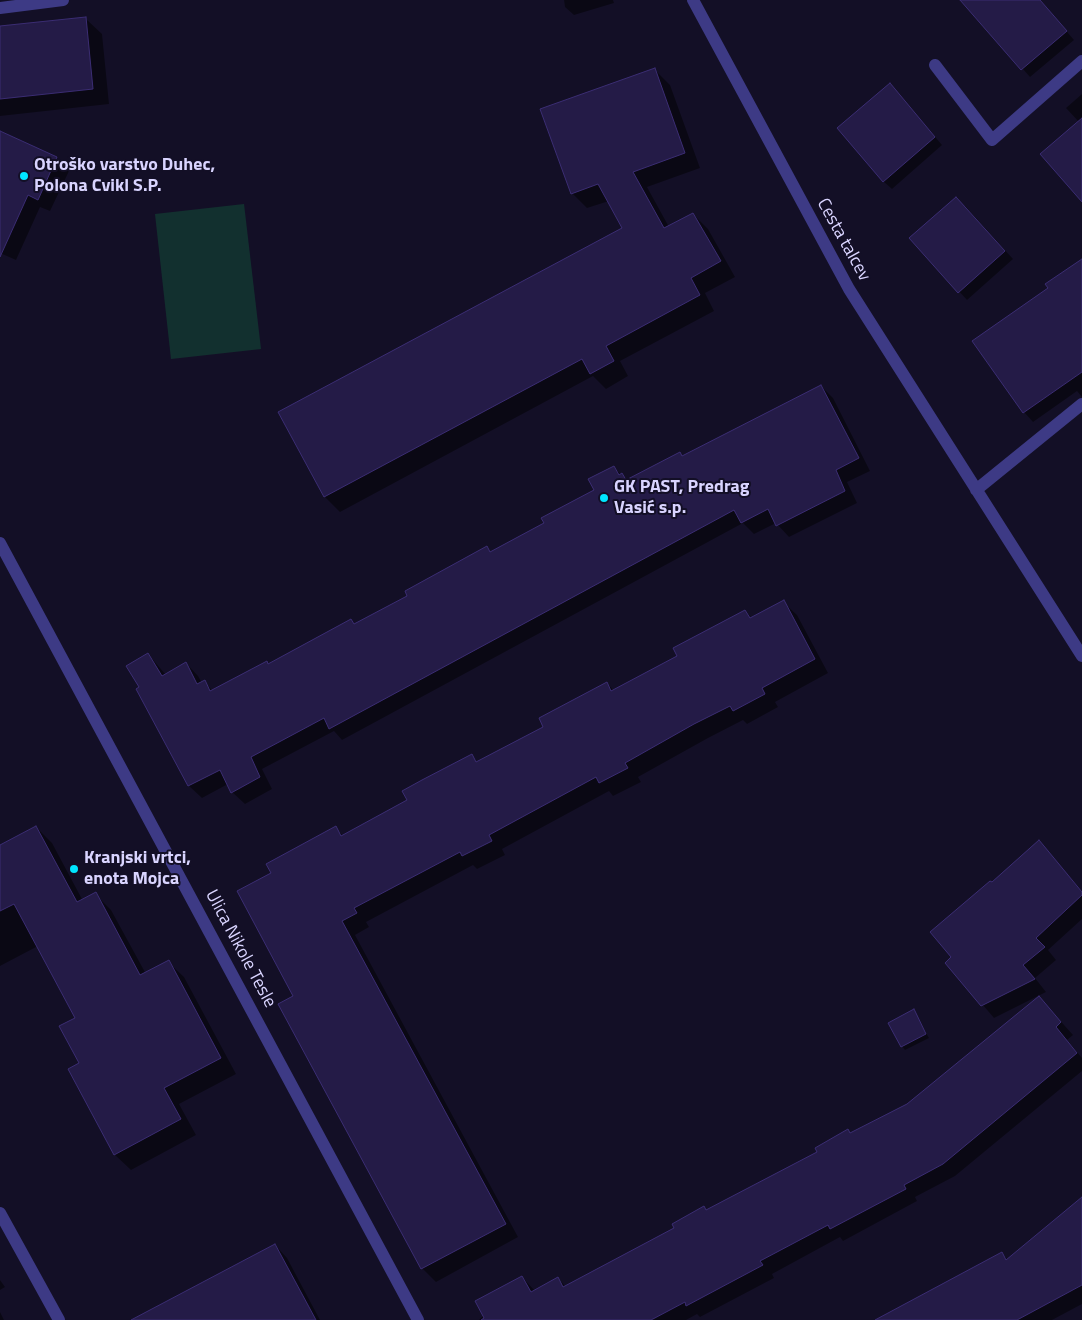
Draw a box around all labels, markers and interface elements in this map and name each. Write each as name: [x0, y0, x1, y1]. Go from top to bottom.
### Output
place label: Otroško varstvo Duhec, Polona Cvikl S.P.: [34, 155, 215, 198]
marker: Otroško varstvo Duhec, Polona Cvikl S.P.: [18, 170, 30, 182]
street label: Cesta talcev: [811, 195, 875, 285]
place label: GK PAST, Predrag Vasić s.p.: [614, 477, 749, 520]
marker: GK PAST, Predrag Vasić s.p.: [598, 492, 610, 504]
place label: Kranjski vrtci, enota Mojca: [84, 848, 191, 891]
marker: Kranjski vrtci, enota Mojca: [68, 863, 80, 875]
street label: Ulica Nikole Tesle: [200, 886, 280, 1012]

